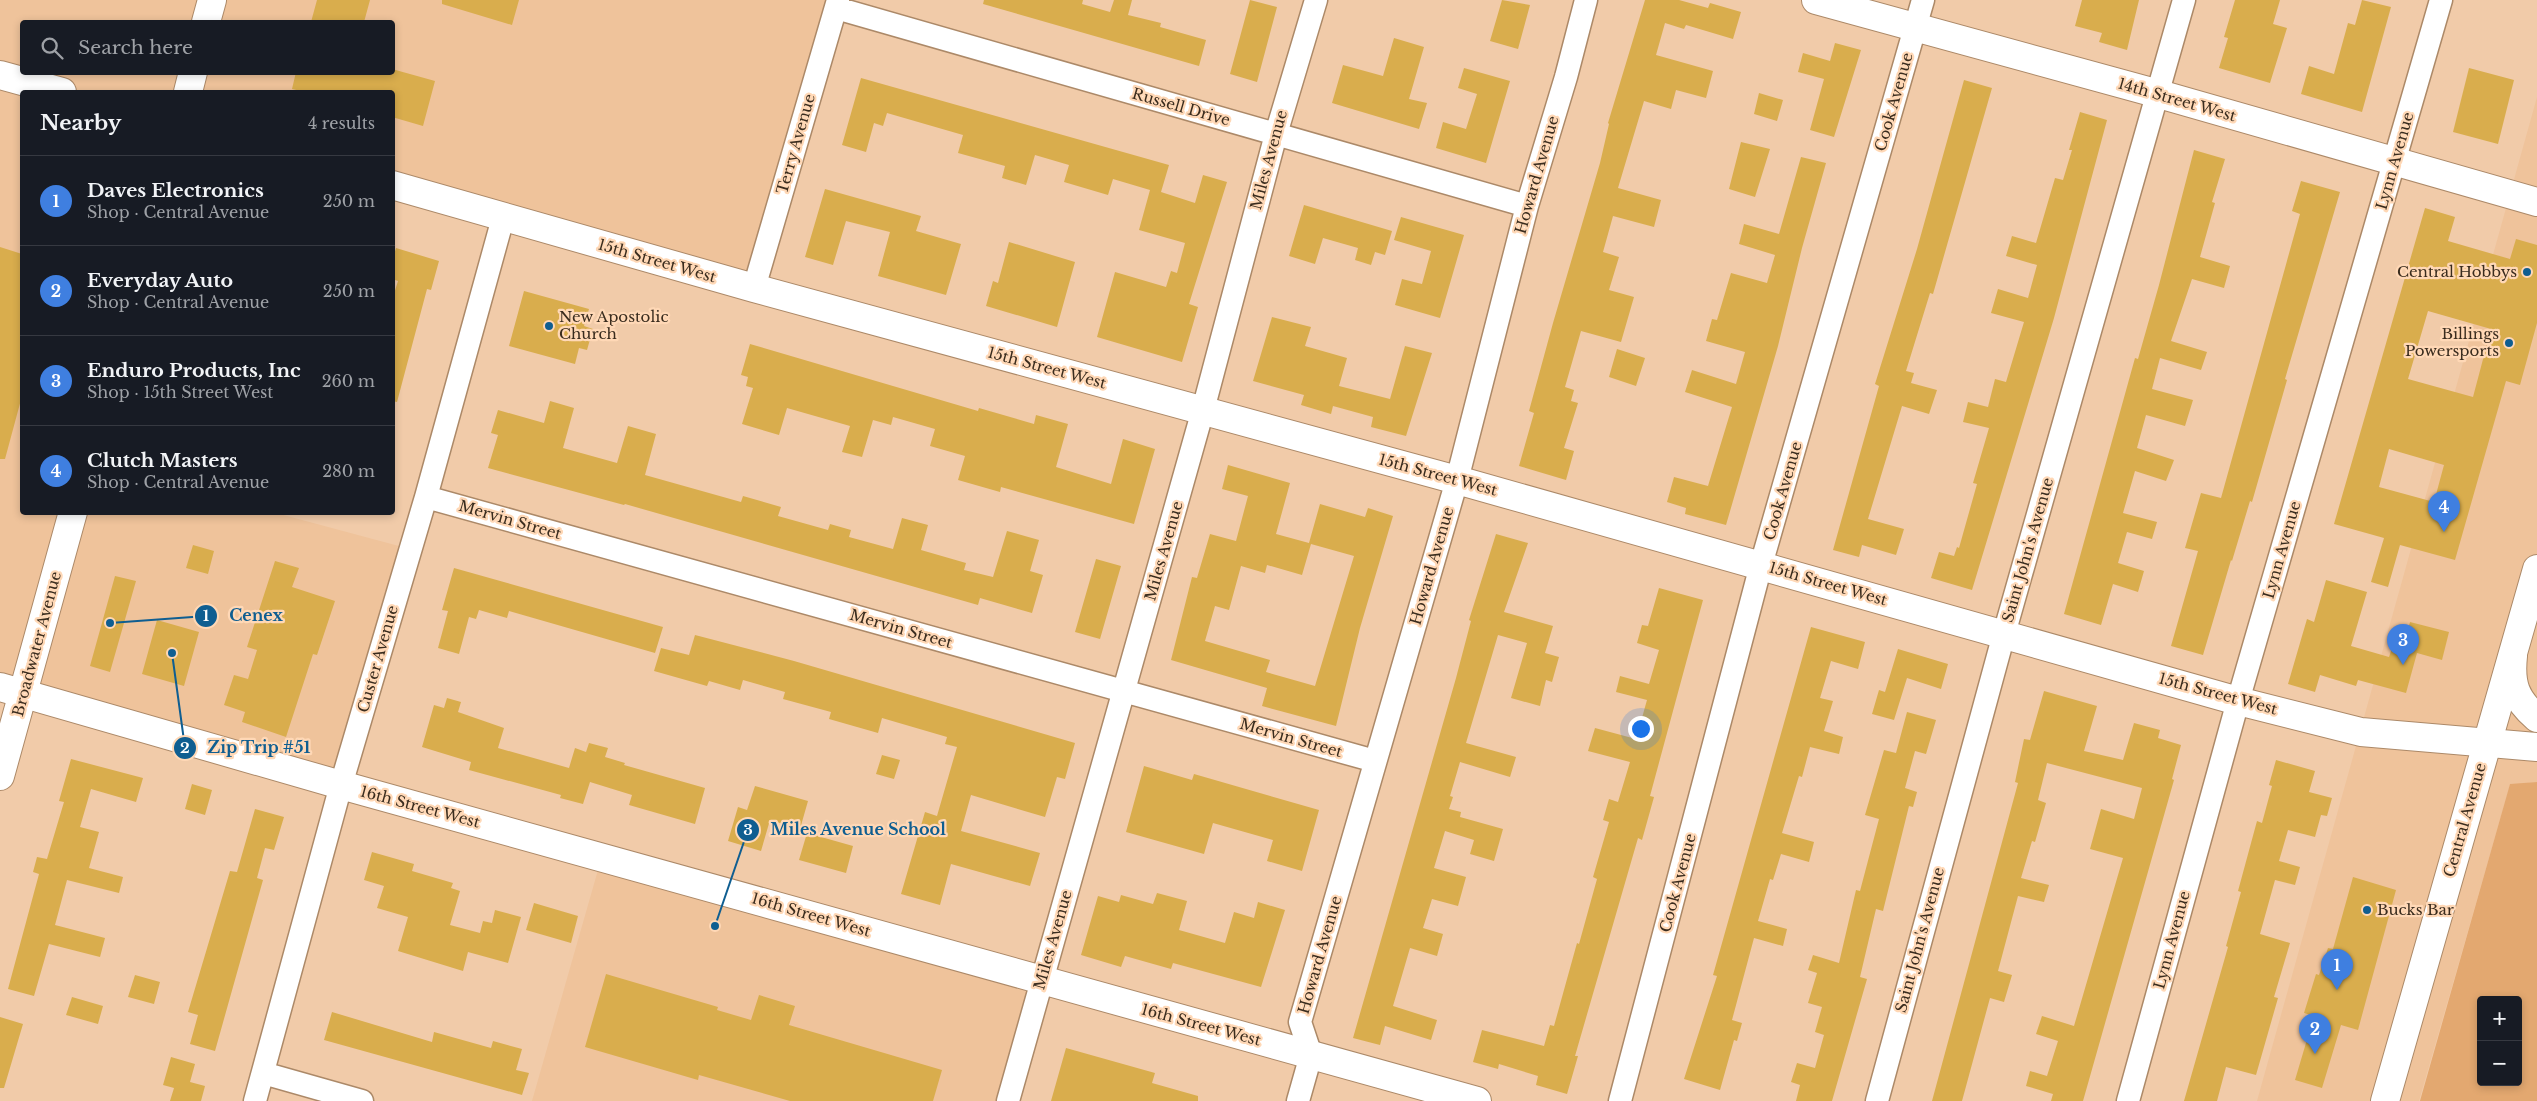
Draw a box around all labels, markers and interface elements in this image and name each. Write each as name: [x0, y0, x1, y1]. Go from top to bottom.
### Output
search box: [20, 20, 395, 75]
icon: search: [38, 34, 66, 62]
text: Search here: [78, 36, 193, 59]
street label: Cook Avenue: [1870, 50, 1917, 153]
street label: 14th Street West: [2116, 74, 2239, 126]
street label: Russell Drive: [1130, 83, 1232, 130]
street label: Terry Avenue: [772, 92, 819, 196]
street label: Miles Avenue: [1246, 108, 1291, 212]
text: Nearby: [40, 110, 121, 136]
street label: Lynn Avenue: [2371, 110, 2418, 212]
text: 4 results: [308, 113, 375, 133]
street label: Howard Avenue: [1511, 114, 1562, 236]
text: Daves Electronics: [87, 179, 264, 202]
text: 1: [53, 191, 59, 211]
text: 250 m: [323, 191, 375, 211]
text: Shop · Central Avenue: [87, 202, 269, 222]
street label: 15th Street West: [596, 235, 719, 287]
place label: Central Hobbys: [2397, 262, 2517, 281]
marker: Central Hobbys: [2521, 266, 2533, 278]
text: Everyday Auto: [87, 269, 233, 292]
text: 2: [51, 281, 61, 301]
text: 250 m: [323, 281, 375, 301]
text: Shop · Central Avenue: [87, 292, 269, 312]
place label: New Apostolic Church: [559, 307, 668, 343]
marker: New Apostolic Church: [543, 320, 555, 332]
place label: Billings Powersports: [2405, 324, 2499, 360]
marker: Billings Powersports: [2503, 337, 2515, 349]
street label: 15th Street West: [986, 343, 1109, 393]
text: Enduro Products, Inc: [87, 359, 301, 382]
text: 3: [51, 371, 61, 391]
text: 260 m: [322, 371, 375, 391]
text: Shop · 15th Street West: [87, 382, 273, 402]
street label: Cook Avenue: [1759, 439, 1806, 542]
text: Clutch Masters: [87, 449, 238, 472]
street label: 15th Street West: [1377, 450, 1500, 500]
text: 4: [51, 461, 61, 481]
text: 280 m: [322, 461, 375, 481]
text: Shop · Central Avenue: [87, 472, 269, 492]
street label: Saint John's Avenue: [1998, 475, 2057, 624]
pin: 4: [2428, 491, 2460, 532]
street label: Mervin Street: [457, 496, 564, 543]
street label: Miles Avenue: [1140, 499, 1187, 603]
street label: Lynn Avenue: [2258, 499, 2305, 601]
street label: Howard Avenue: [1406, 505, 1457, 627]
street label: 15th Street West: [1767, 558, 1890, 610]
street label: Broadwater Avenue: [8, 569, 65, 719]
callout: Cenex: [194, 600, 292, 631]
street label: Custer Avenue: [353, 603, 402, 715]
text: Cenex: [229, 605, 283, 625]
street label: Mervin Street: [848, 605, 955, 652]
text: 1: [203, 606, 210, 625]
pin: 3: [2387, 624, 2419, 665]
street label: 15th Street West: [2157, 669, 2280, 719]
street label: Mervin Street: [1238, 714, 1345, 761]
your location: [1628, 716, 1654, 742]
callout: Zip Trip #51: [172, 732, 321, 763]
text: Zip Trip #51: [207, 737, 311, 757]
text: 2: [180, 738, 190, 757]
street label: Central Avenue: [2439, 761, 2490, 879]
street label: 16th Street West: [358, 781, 482, 832]
callout: Miles Avenue School: [735, 814, 957, 845]
text: Miles Avenue School: [770, 819, 946, 839]
text: 3: [743, 820, 753, 839]
street label: Cook Avenue: [1655, 831, 1700, 934]
street label: Saint John's Avenue: [1891, 865, 1948, 1015]
street label: 16th Street West: [749, 888, 873, 941]
street label: Miles Avenue: [1029, 888, 1076, 992]
street label: Lynn Avenue: [2149, 889, 2194, 991]
street label: Howard Avenue: [1294, 894, 1345, 1016]
place label: Bucks Bar: [2377, 900, 2455, 919]
marker: Bucks Bar: [2361, 904, 2373, 916]
pin: 1: [2321, 949, 2353, 990]
map controls: [2477, 996, 2522, 1086]
button: +: [2477, 996, 2522, 1041]
street label: 16th Street West: [1139, 999, 1263, 1050]
pin: 2: [2299, 1013, 2331, 1054]
button: −: [2477, 1041, 2522, 1086]

